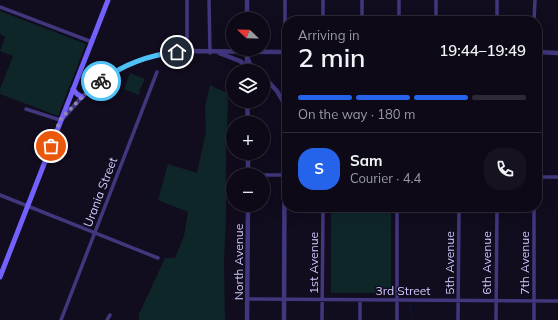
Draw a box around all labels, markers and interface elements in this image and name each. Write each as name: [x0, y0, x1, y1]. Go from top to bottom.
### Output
north arrow: [226, 12, 270, 56]
map controls: [226, 12, 270, 212]
text: Arriving in: [298, 27, 360, 43]
pin: [160, 35, 194, 69]
icon: home: [166, 41, 188, 63]
text: 2 min: [298, 41, 366, 74]
text: 19:44–19:49: [439, 41, 526, 60]
courier: [81, 61, 121, 101]
button: layers: [226, 64, 270, 108]
icon: bike: [90, 70, 112, 92]
text: On the way · 180 m: [298, 106, 415, 122]
button: +: [226, 116, 270, 160]
pin: [34, 129, 68, 163]
icon: bag: [40, 135, 62, 157]
button: phone: [484, 148, 526, 190]
text: Sam: [350, 151, 382, 170]
street label: Urania Street: [80, 155, 120, 229]
text: S: [314, 159, 324, 178]
button: −: [226, 168, 270, 212]
text: Courier · 4.4: [350, 170, 421, 186]
street label: North Avenue: [231, 224, 246, 300]
street label: 5th Avenue: [442, 231, 457, 295]
street label: 6th Avenue: [479, 231, 494, 295]
street label: 7th Avenue: [517, 231, 532, 295]
street label: 1st Avenue: [306, 232, 321, 294]
street label: 3rd Street: [376, 283, 431, 298]

